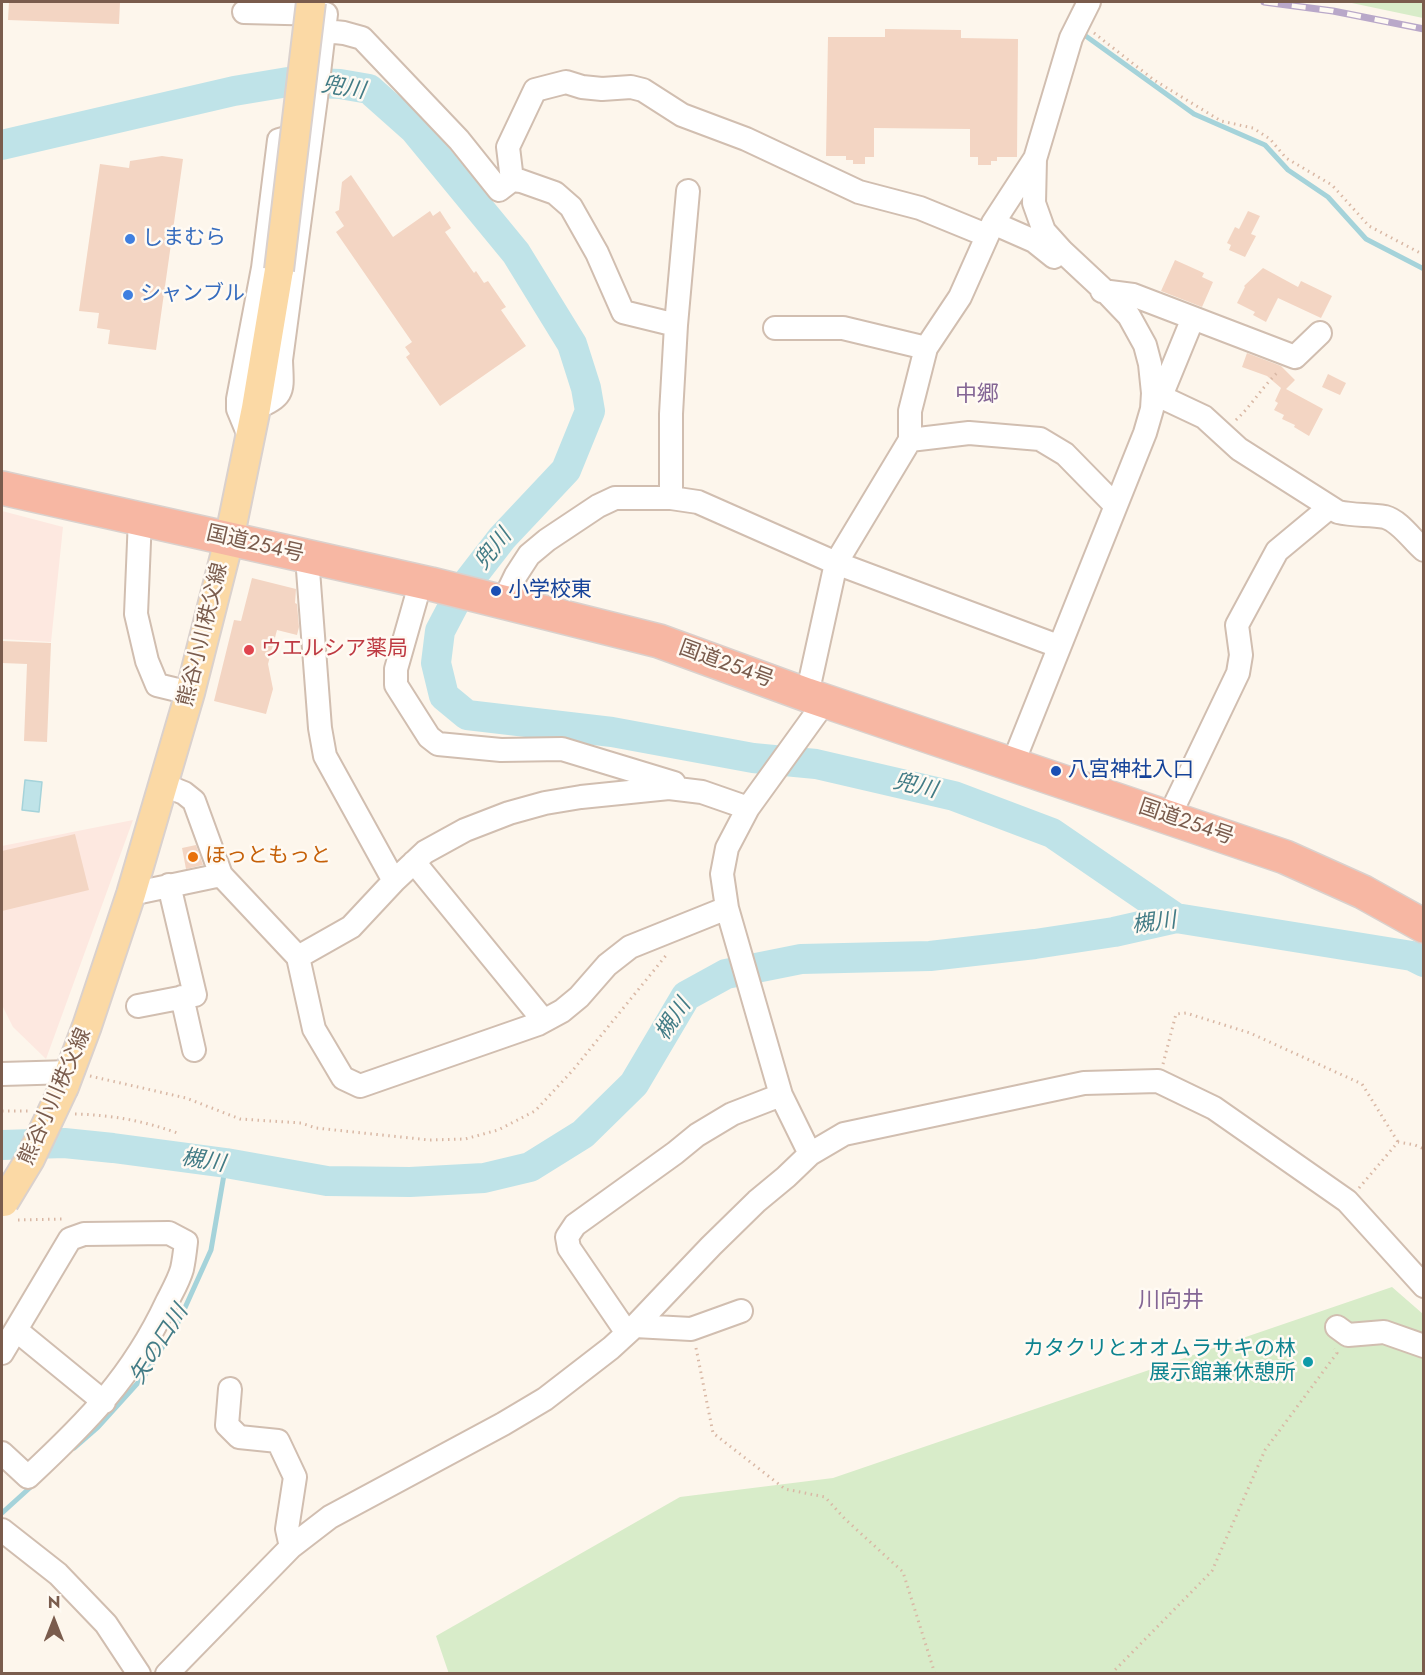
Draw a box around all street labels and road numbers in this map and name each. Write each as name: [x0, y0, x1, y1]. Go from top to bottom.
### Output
street label: 国道254号: [204, 522, 306, 568]
street label: 熊谷小川秩父線: [174, 561, 234, 709]
street label: 国道254号: [675, 636, 777, 694]
street label: 国道254号: [1135, 795, 1237, 851]
street label: 熊谷小川秩父線: [15, 1025, 97, 1169]

